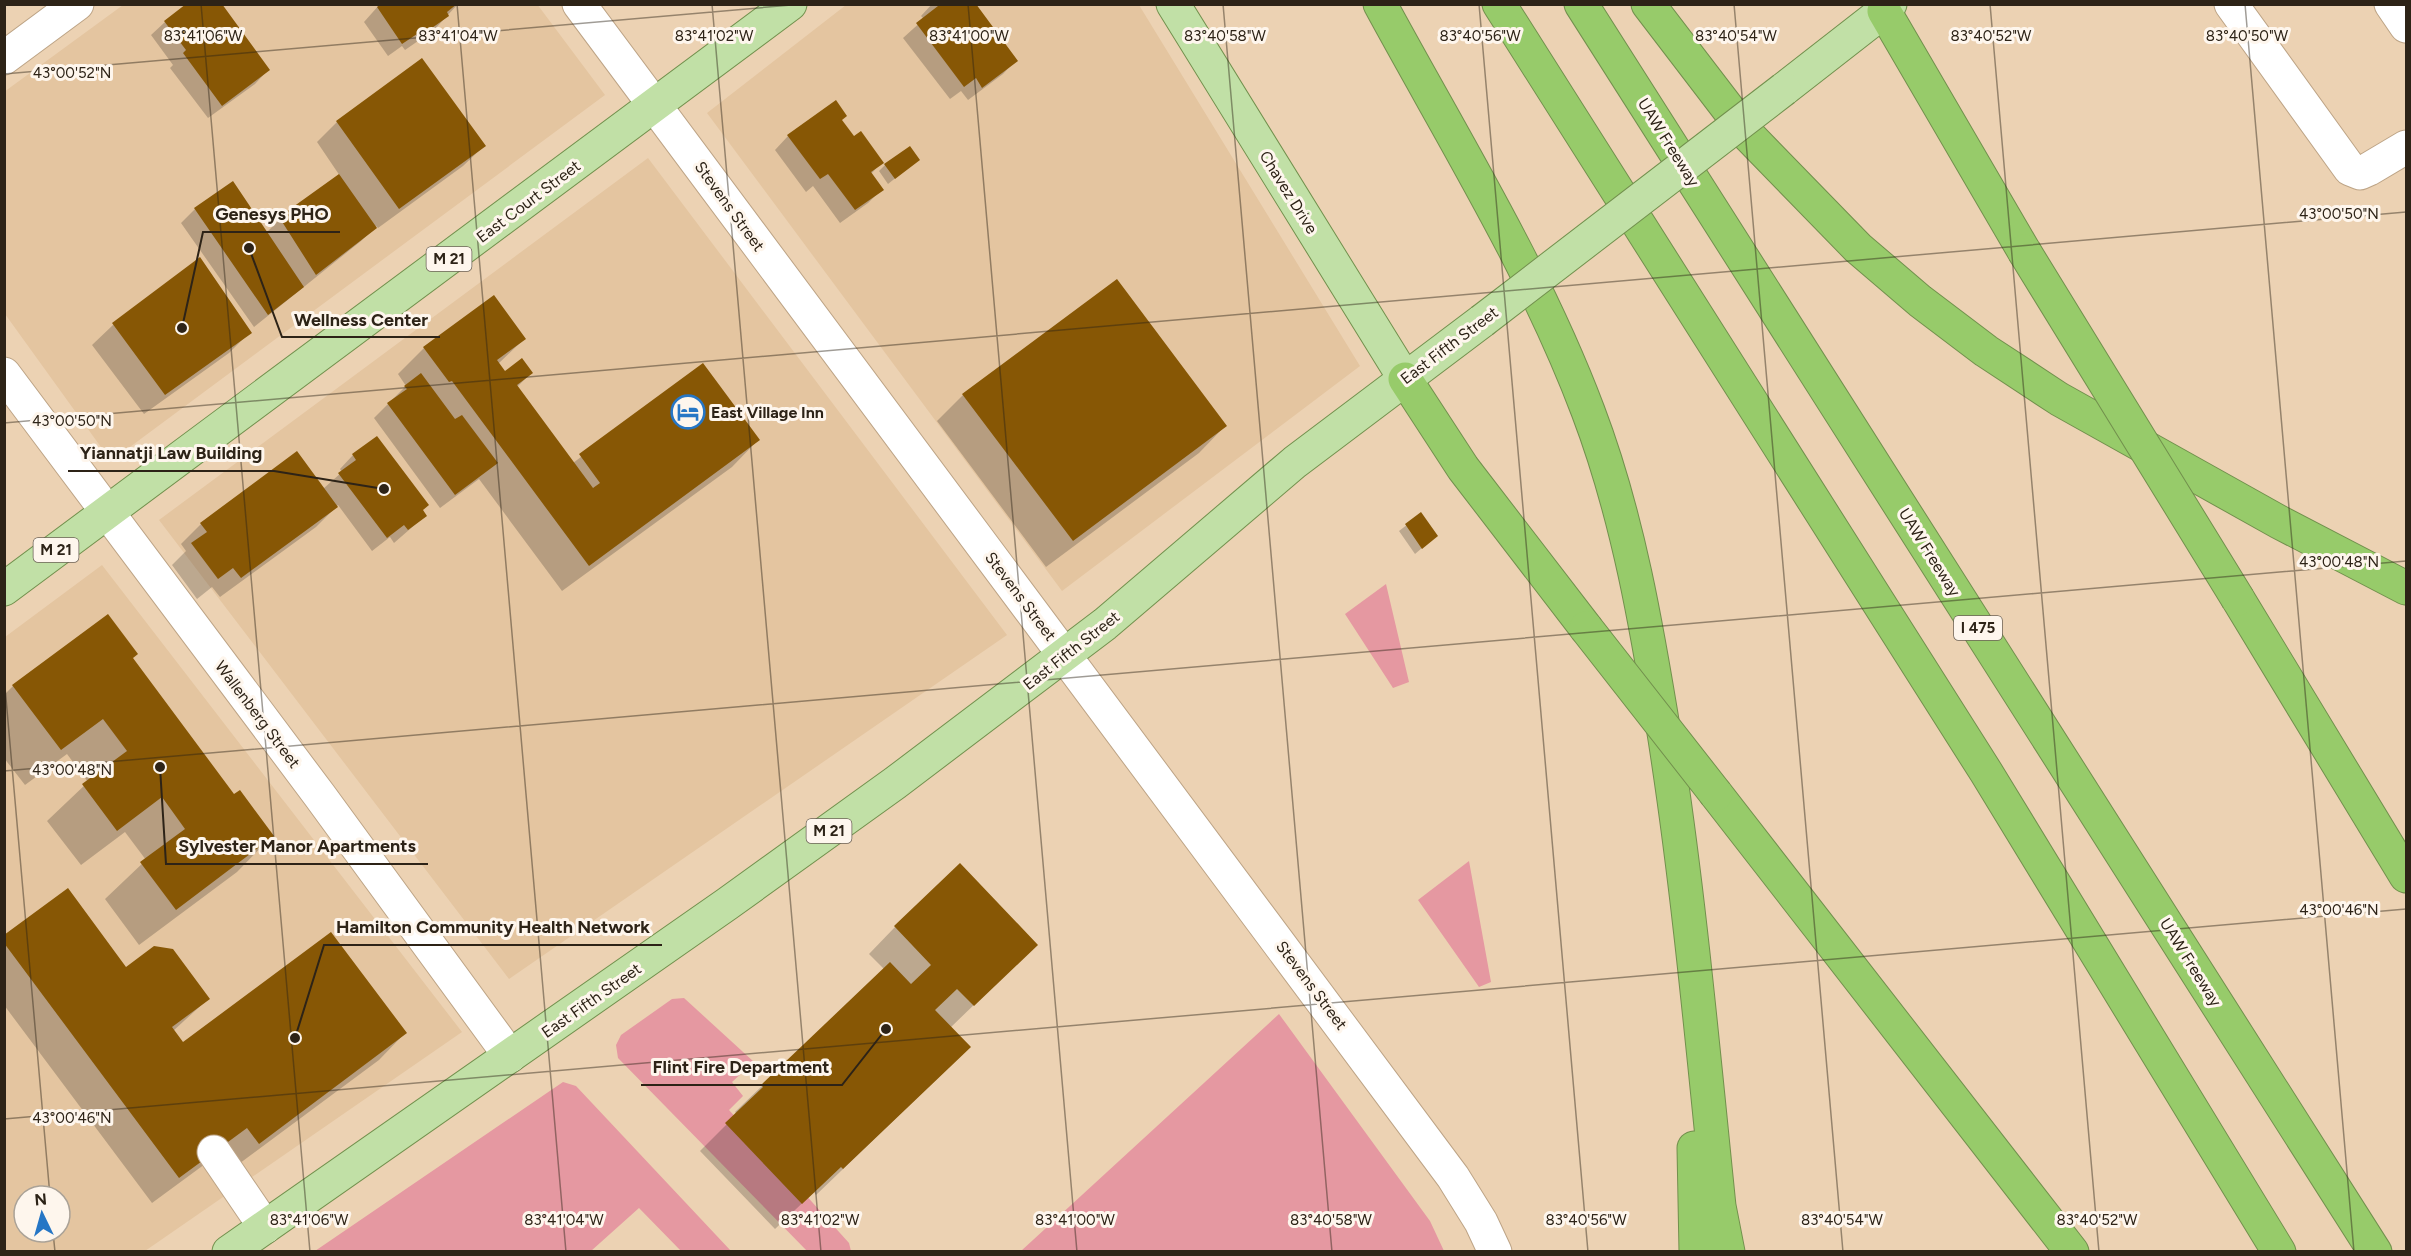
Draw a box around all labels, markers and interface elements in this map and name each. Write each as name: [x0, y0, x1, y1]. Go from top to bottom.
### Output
text: 83°41'06"W: [164, 27, 243, 45]
text: 83°41'04"W: [418, 27, 498, 45]
text: 83°41'02"W: [675, 27, 754, 45]
text: 83°41'00"W: [929, 27, 1010, 45]
text: 83°40'58"W: [1184, 27, 1267, 45]
text: 83°40'56"W: [1439, 27, 1521, 45]
text: 83°40'54"W: [1695, 27, 1778, 45]
text: 83°40'52"W: [1950, 27, 2032, 45]
text: 83°40'50"W: [2206, 27, 2289, 45]
text: 43°00'52"N: [33, 64, 111, 82]
street label: UAW Freeway: [1634, 94, 1704, 191]
street label: Chavez Drive: [1256, 147, 1322, 237]
street label: East Court Street: [473, 156, 584, 247]
street label: Stevens Street: [691, 158, 769, 255]
callout: Genesys PHO: [203, 196, 340, 232]
text: Genesys PHO: [215, 203, 329, 225]
text: 43°00'50"N: [2299, 205, 2379, 223]
road number: M 21: [426, 247, 472, 271]
callout: Wellness Center: [282, 301, 440, 337]
street label: East Fifth Street: [1397, 303, 1502, 388]
text: Wellness Center: [294, 309, 428, 331]
hotel icon: East Village Inn: [670, 394, 706, 430]
place label: East Village Inn: [711, 403, 824, 422]
text: 43°00'50"N: [32, 412, 112, 430]
callout: Yiannatji Law Building: [68, 435, 274, 471]
text: Yiannatji Law Building: [80, 442, 262, 464]
street label: UAW Freeway: [1895, 504, 1965, 601]
road number: M 21: [34, 538, 78, 562]
street label: Stevens Street: [981, 548, 1060, 644]
text: 43°00'48"N: [2299, 553, 2379, 571]
street label: East Fifth Street: [1019, 607, 1123, 694]
road number: I 475: [1954, 616, 2002, 640]
street label: Wallenberg Street: [211, 657, 304, 772]
text: 43°00'48"N: [32, 761, 112, 779]
road number: M 21: [806, 819, 852, 843]
callout: Sylvester Manor Apartments: [166, 828, 428, 864]
text: Sylvester Manor Apartments: [178, 835, 416, 857]
text: 43°00'46"N: [2299, 901, 2379, 919]
callout: Hamilton Community Health Network: [324, 909, 662, 945]
street label: UAW Freeway: [2156, 914, 2226, 1011]
text: Hamilton Community Health Network: [336, 916, 650, 938]
street label: Stevens Street: [1272, 937, 1351, 1033]
street label: East Fifth Street: [538, 959, 645, 1042]
callout: Flint Fire Department: [641, 1049, 842, 1085]
text: Flint Fire Department: [653, 1056, 829, 1078]
text: 43°00'46"N: [32, 1109, 112, 1127]
north arrow: [12, 1184, 72, 1244]
text: N: [34, 1190, 48, 1210]
text: 83°41'06"W: [270, 1211, 349, 1229]
text: 83°41'04"W: [524, 1211, 604, 1229]
text: 83°41'02"W: [781, 1211, 860, 1229]
text: 83°41'00"W: [1035, 1211, 1116, 1229]
text: 83°40'58"W: [1290, 1211, 1373, 1229]
text: 83°40'56"W: [1545, 1211, 1627, 1229]
text: 83°40'54"W: [1801, 1211, 1884, 1229]
text: 83°40'52"W: [2056, 1211, 2138, 1229]

